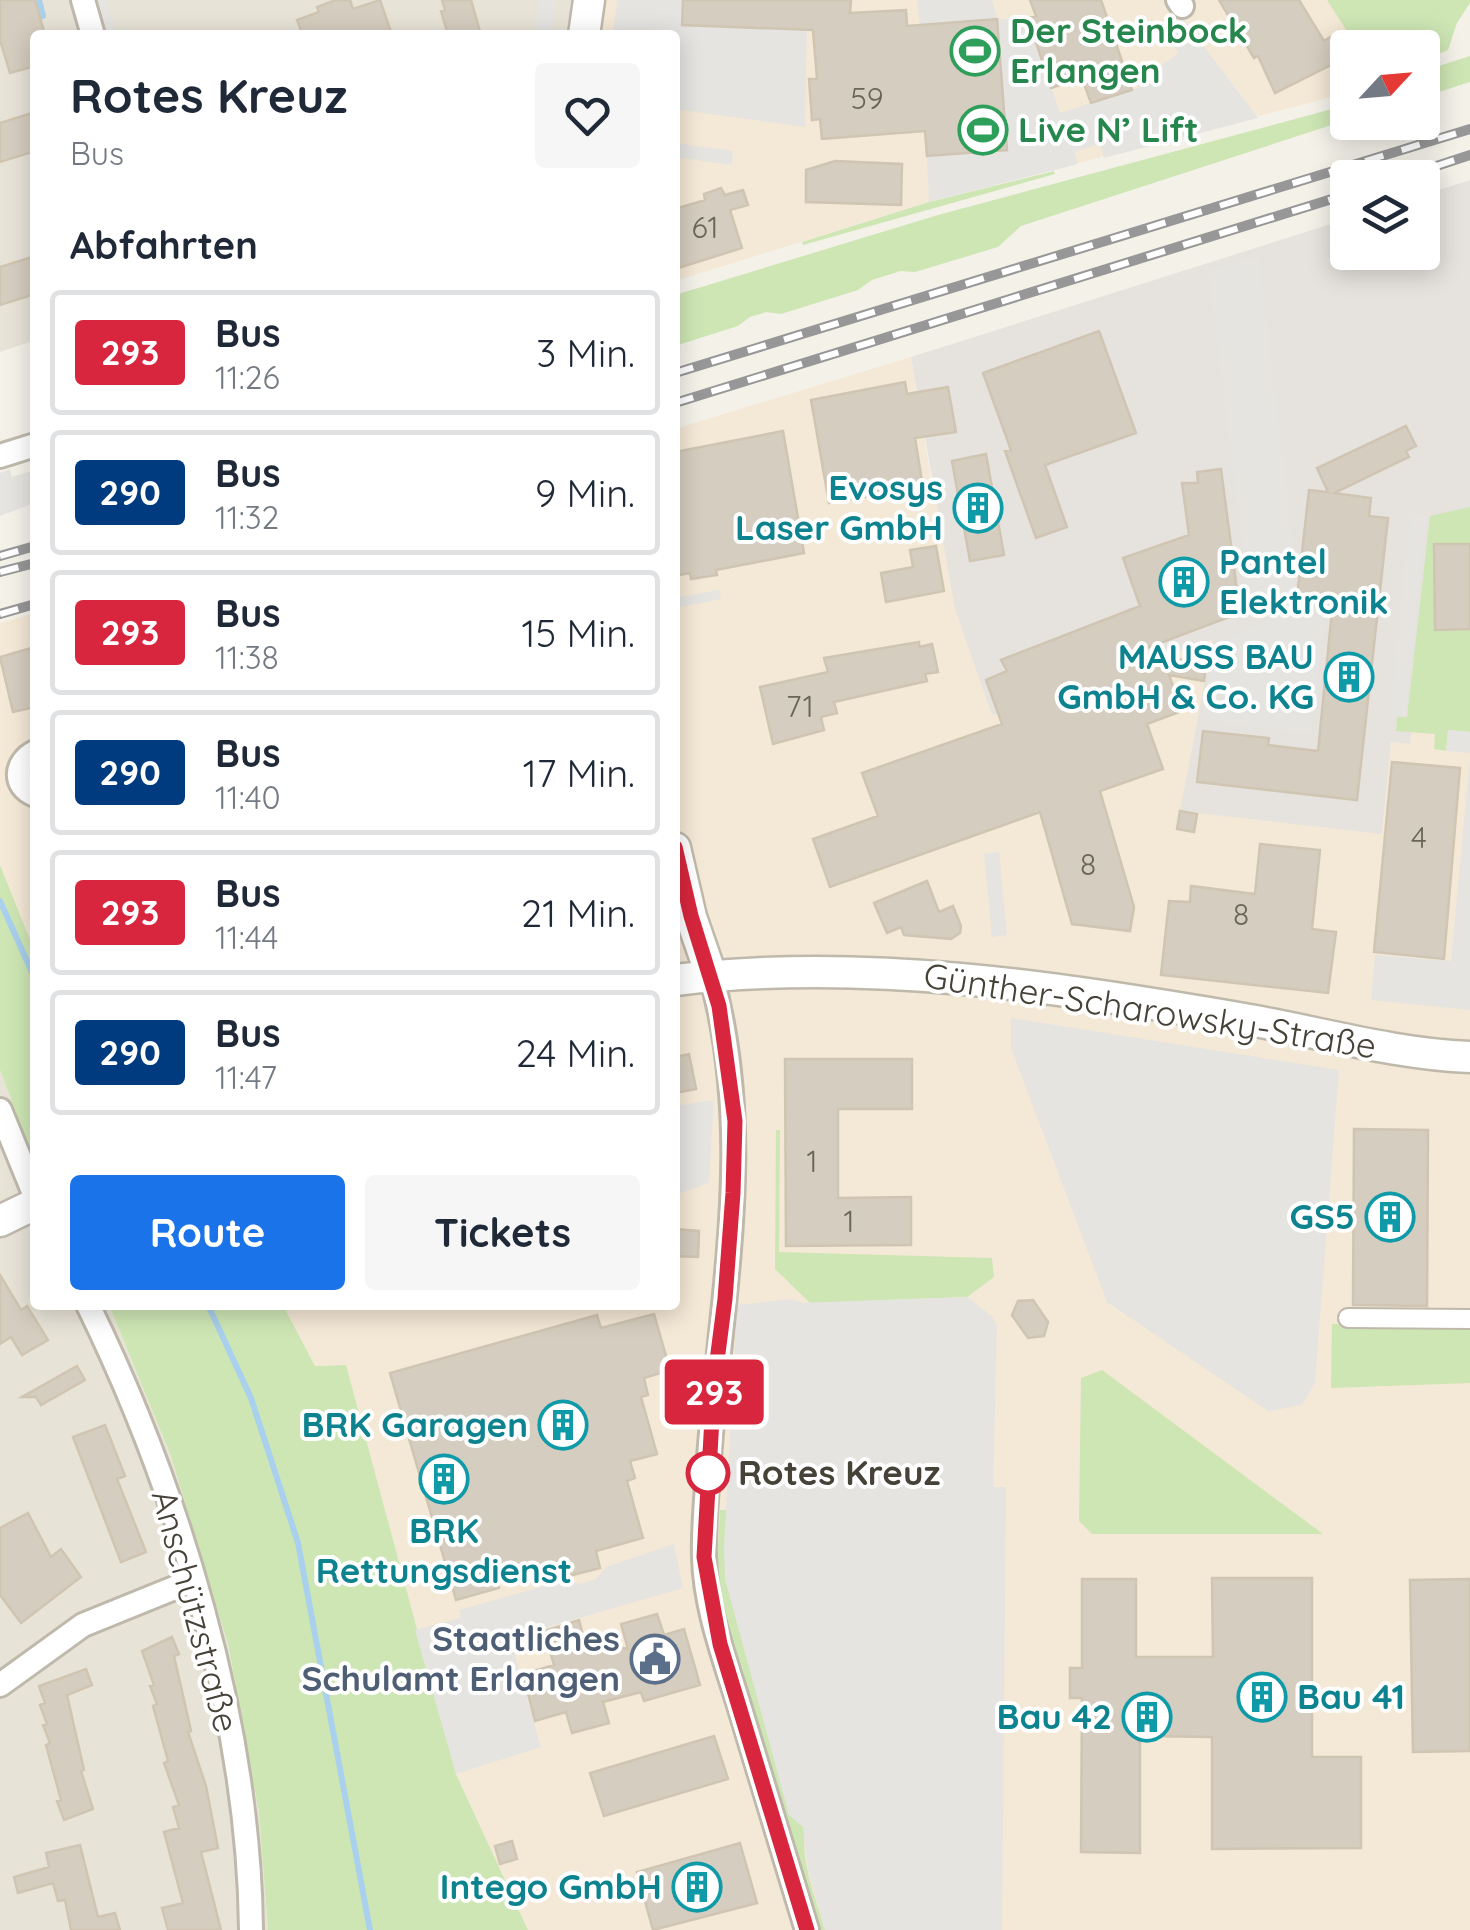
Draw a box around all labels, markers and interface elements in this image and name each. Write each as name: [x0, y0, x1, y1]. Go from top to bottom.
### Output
place label: Der Steinbock Erlangen: [1010, 8, 1248, 92]
sports icon: Der Steinbock Erlangen: [949, 25, 1001, 77]
north arrow: [1330, 30, 1440, 140]
map controls: [1330, 30, 1440, 270]
button: heart: [535, 63, 640, 168]
text: Rotes Kreuz: [70, 65, 348, 125]
house number: 59: [850, 79, 884, 117]
sports icon: Live N’ Lift: [957, 104, 1009, 156]
place label: Live N’ Lift: [1018, 107, 1199, 151]
text: Bus: [70, 133, 124, 173]
button: layers: [1330, 160, 1440, 270]
house number: 61: [691, 208, 719, 246]
text: Abfahrten: [70, 221, 258, 269]
text: Bus: [215, 309, 281, 357]
text: 3 Min.: [536, 329, 635, 377]
text: 293: [101, 330, 159, 374]
text: 11:26: [215, 357, 280, 397]
text: Bus: [215, 449, 281, 497]
place label: Evosys Laser GmbH: [735, 465, 943, 549]
text: 9 Min.: [535, 469, 635, 517]
text: 290: [99, 470, 161, 514]
building icon: Evosys Laser GmbH: [952, 482, 1004, 534]
text: 11:32: [215, 497, 279, 537]
place label: Pantel Elektronik: [1219, 539, 1388, 623]
building icon: Pantel Elektronik: [1158, 556, 1210, 608]
text: Bus: [215, 589, 281, 637]
text: 15 Min.: [521, 609, 635, 657]
text: 293: [101, 610, 159, 654]
place label: MAUSS BAU GmbH & Co. KG: [1057, 634, 1314, 718]
text: 11:38: [215, 637, 279, 677]
building icon: MAUSS BAU GmbH & Co. KG: [1323, 651, 1375, 703]
house number: 71: [786, 687, 814, 725]
text: Bus: [215, 729, 281, 777]
text: 17 Min.: [523, 749, 635, 797]
text: 290: [99, 750, 161, 794]
text: 11:40: [215, 777, 281, 817]
house number: 4: [1411, 818, 1427, 856]
house number: 8: [1080, 845, 1096, 883]
text: Bus: [215, 869, 281, 917]
text: 21 Min.: [521, 889, 635, 937]
text: 293: [101, 890, 159, 934]
house number: 8: [1233, 895, 1249, 933]
text: 11:44: [215, 917, 278, 957]
street label: Günther-Scharowsky-Straße: [921, 953, 1380, 1068]
text: Bus: [215, 1009, 281, 1057]
text: 24 Min.: [516, 1029, 635, 1077]
text: 290: [99, 1030, 161, 1074]
text: 11:47: [215, 1057, 277, 1097]
house number: 1: [806, 1142, 818, 1180]
button: Route: [70, 1175, 345, 1290]
button: Tickets: [365, 1175, 640, 1290]
building icon: GS5: [1364, 1191, 1416, 1243]
place label: GS5: [1290, 1194, 1355, 1238]
house number: 1: [843, 1202, 855, 1240]
line badge: 293: [656, 1360, 772, 1424]
text: 293: [685, 1370, 743, 1414]
building icon: BRK Garagen: [537, 1399, 589, 1451]
place label: BRK Garagen: [302, 1402, 528, 1446]
place label: Rotes Kreuz: [738, 1450, 940, 1494]
marker: Rotes Kreuz: [687, 1452, 729, 1494]
building icon: BRK Rettungsdienst: [418, 1453, 470, 1505]
street label: Anschützstraße: [142, 1485, 249, 1737]
place label: BRK Rettungsdienst: [316, 1508, 572, 1592]
place label: Staatliches Schulamt Erlangen: [301, 1616, 620, 1700]
public building icon: Staatliches Schulamt Erlangen: [629, 1633, 681, 1685]
building icon: Bau 41: [1236, 1671, 1288, 1723]
place label: Bau 41: [1297, 1674, 1405, 1718]
building icon: Bau 42: [1121, 1691, 1173, 1743]
place label: Bau 42: [997, 1694, 1112, 1738]
building icon: Intego GmbH: [671, 1861, 723, 1913]
place label: Intego GmbH: [440, 1864, 662, 1908]

